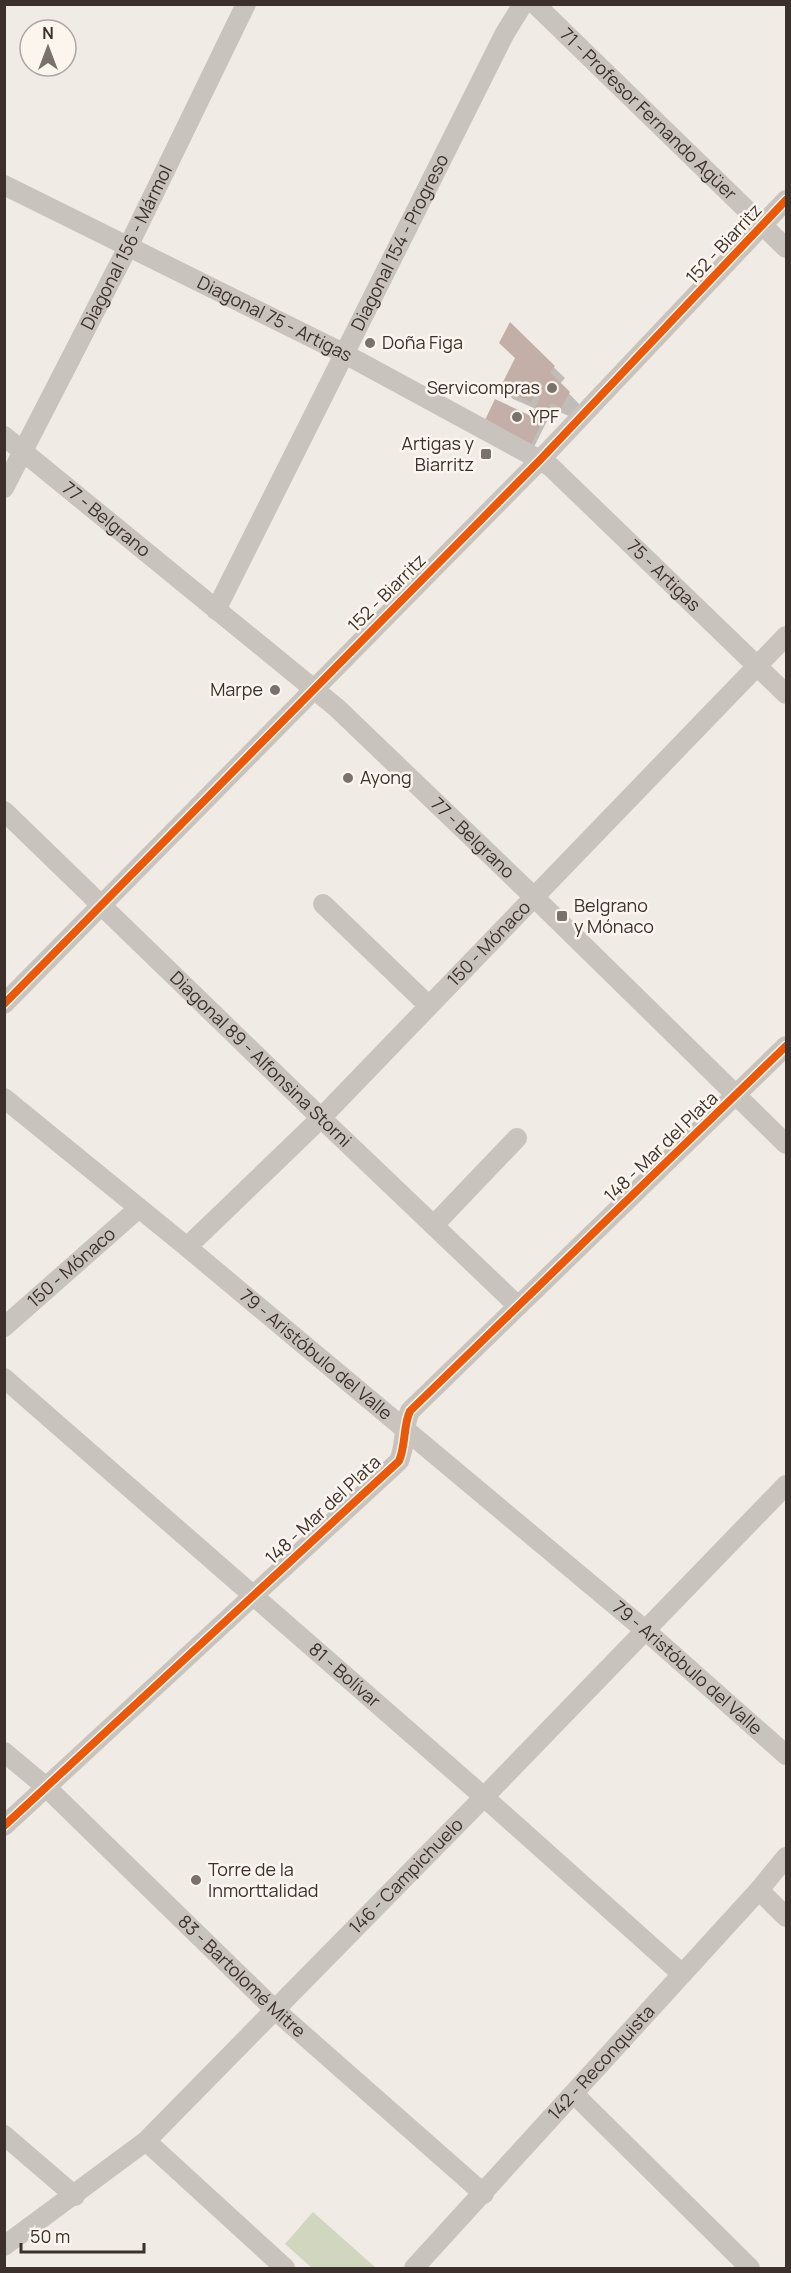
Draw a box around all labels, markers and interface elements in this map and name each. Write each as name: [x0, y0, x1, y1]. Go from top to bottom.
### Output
north arrow: [18, 18, 78, 78]
text: N: [42, 22, 54, 44]
street label: 71 - Profesor Fernando Agüer: [556, 22, 743, 205]
street label: Diagonal 154 - Progreso: [345, 150, 453, 334]
street label: Diagonal 156 - Mármol: [75, 161, 177, 334]
street label: 152 - Biarritz: [680, 198, 767, 288]
street label: Diagonal 75 - Artigas: [194, 270, 357, 367]
place label: Doña Figa: [382, 330, 463, 354]
marker: Doña Figa: [363, 336, 377, 350]
place label: Servicompras: [427, 375, 540, 399]
marker: Servicompras: [545, 381, 559, 395]
place label: YPF: [529, 404, 559, 428]
marker: YPF: [510, 410, 524, 424]
place label: Artigas y Biarritz: [401, 431, 474, 476]
marker: Artigas y Biarritz: [479, 447, 493, 461]
street label: 77 - Belgrano: [58, 476, 156, 562]
street label: 75 - Artigas: [622, 534, 706, 616]
street label: 152 - Biarritz: [342, 548, 431, 637]
place label: Marpe: [210, 677, 263, 701]
marker: Marpe: [268, 683, 282, 697]
place label: Ayong: [360, 765, 412, 789]
marker: Ayong: [341, 771, 355, 785]
street label: 77 - Belgrano: [426, 792, 520, 883]
place label: Belgrano y Mónaco: [574, 893, 654, 938]
street label: 150 - Mónaco: [441, 895, 535, 991]
marker: Belgrano y Mónaco: [555, 909, 569, 923]
street label: Diagonal 89 - Alfonsina Storni: [165, 965, 357, 1152]
street label: 148 - Mar del Plata: [598, 1086, 722, 1207]
street label: 150 - Mónaco: [22, 1221, 120, 1312]
street label: 79 - Aristóbulo del Valle: [235, 1283, 398, 1425]
street label: 148 - Mar del Plata: [260, 1450, 385, 1569]
street label: 79 - Aristóbulo del Valle: [608, 1595, 768, 1740]
street label: 81 - Bolívar: [304, 1637, 386, 1713]
street label: 146 - Campichuelo: [343, 1812, 468, 1938]
place label: Torre de la Inmorttalidad: [208, 1857, 318, 1902]
marker: Torre de la Inmorttalidad: [189, 1873, 203, 1887]
street label: 83 - Bartolomé Mitre: [173, 1909, 311, 2042]
street label: 142 - Reconquista: [542, 1999, 659, 2125]
scale bar: [21, 2216, 144, 2254]
text: 50 m: [30, 2224, 70, 2248]

